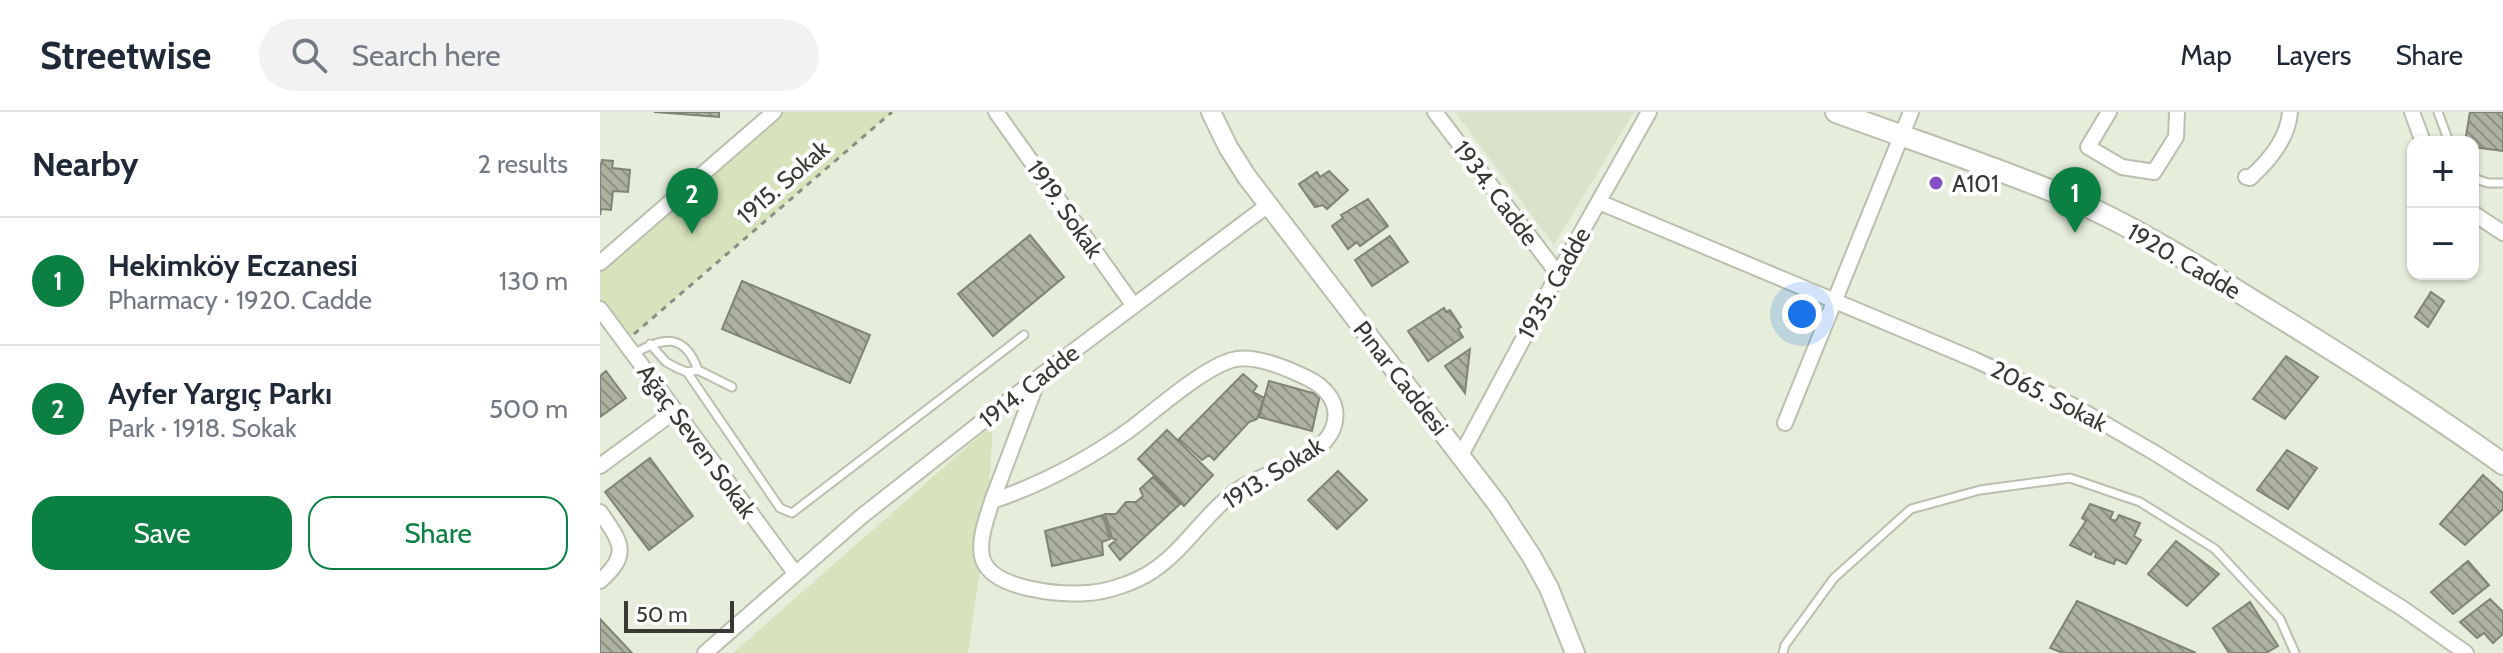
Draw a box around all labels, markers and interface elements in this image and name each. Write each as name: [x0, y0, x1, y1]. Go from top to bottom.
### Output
search box: [259, 19, 819, 91]
text: Streetwise: [40, 32, 211, 79]
icon: search: [287, 33, 331, 77]
text: Search here: [351, 37, 501, 74]
text: Map: [2180, 38, 2232, 72]
text: Layers: [2276, 38, 2351, 72]
text: Share: [2395, 38, 2463, 72]
street label: 1915. Sokak: [731, 134, 835, 230]
street label: 1934. Cadde: [1447, 135, 1545, 251]
map controls: [2407, 136, 2479, 280]
button: +: [2407, 136, 2479, 208]
text: Nearby: [32, 143, 139, 185]
text: 2 results: [477, 148, 568, 180]
street label: 1919. Sokak: [1021, 154, 1109, 264]
pin: 1: [2049, 167, 2101, 233]
pin: 2: [666, 168, 718, 234]
place label: A101: [1952, 169, 1999, 198]
marker: A101: [1927, 174, 1945, 192]
button: −: [2407, 208, 2479, 280]
street label: 1920. Cadde: [2122, 217, 2246, 305]
street label: 1935. Cadde: [1511, 222, 1597, 344]
text: Hekimköy Eczanesi: [108, 247, 358, 284]
text: 1: [53, 265, 63, 297]
text: 130 m: [499, 265, 568, 297]
text: Pharmacy · 1920. Cadde: [108, 284, 372, 316]
your location: [1782, 294, 1822, 334]
street label: Pınar Caddesi: [1347, 315, 1455, 441]
street label: 1914. Cadde: [973, 338, 1085, 434]
street label: 2065. Sokak: [1986, 354, 2112, 438]
street label: Ağaç Seven Sokak: [631, 358, 763, 524]
text: Ayfer Yargıç Parkı: [108, 375, 332, 412]
text: 2: [51, 393, 65, 425]
text: 500 m: [489, 393, 568, 425]
text: Park · 1918. Sokak: [108, 412, 297, 444]
street label: 1913. Sokak: [1217, 431, 1329, 515]
button: Save: [32, 496, 292, 570]
button: Share: [308, 496, 568, 570]
scale bar: [624, 597, 734, 633]
text: 50 m: [636, 601, 688, 628]

